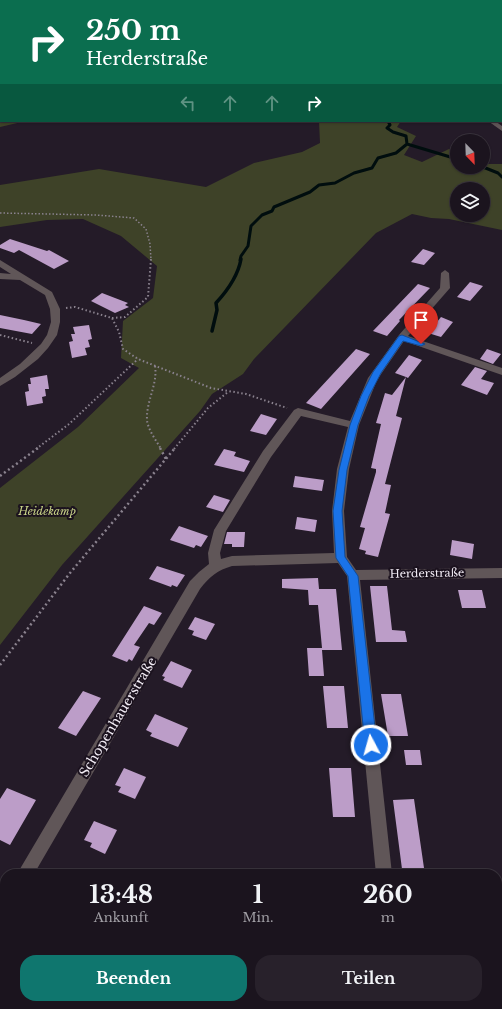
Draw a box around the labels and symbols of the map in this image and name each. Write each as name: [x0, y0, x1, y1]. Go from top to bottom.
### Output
north arrow: [450, 134, 490, 174]
pin: [404, 303, 438, 344]
park label: Heidekamp: [17, 504, 76, 518]
street label: Herderstraße: [390, 565, 464, 581]
street label: Schopenhauerstraße: [75, 654, 161, 780]
position arrow: [350, 724, 392, 766]

